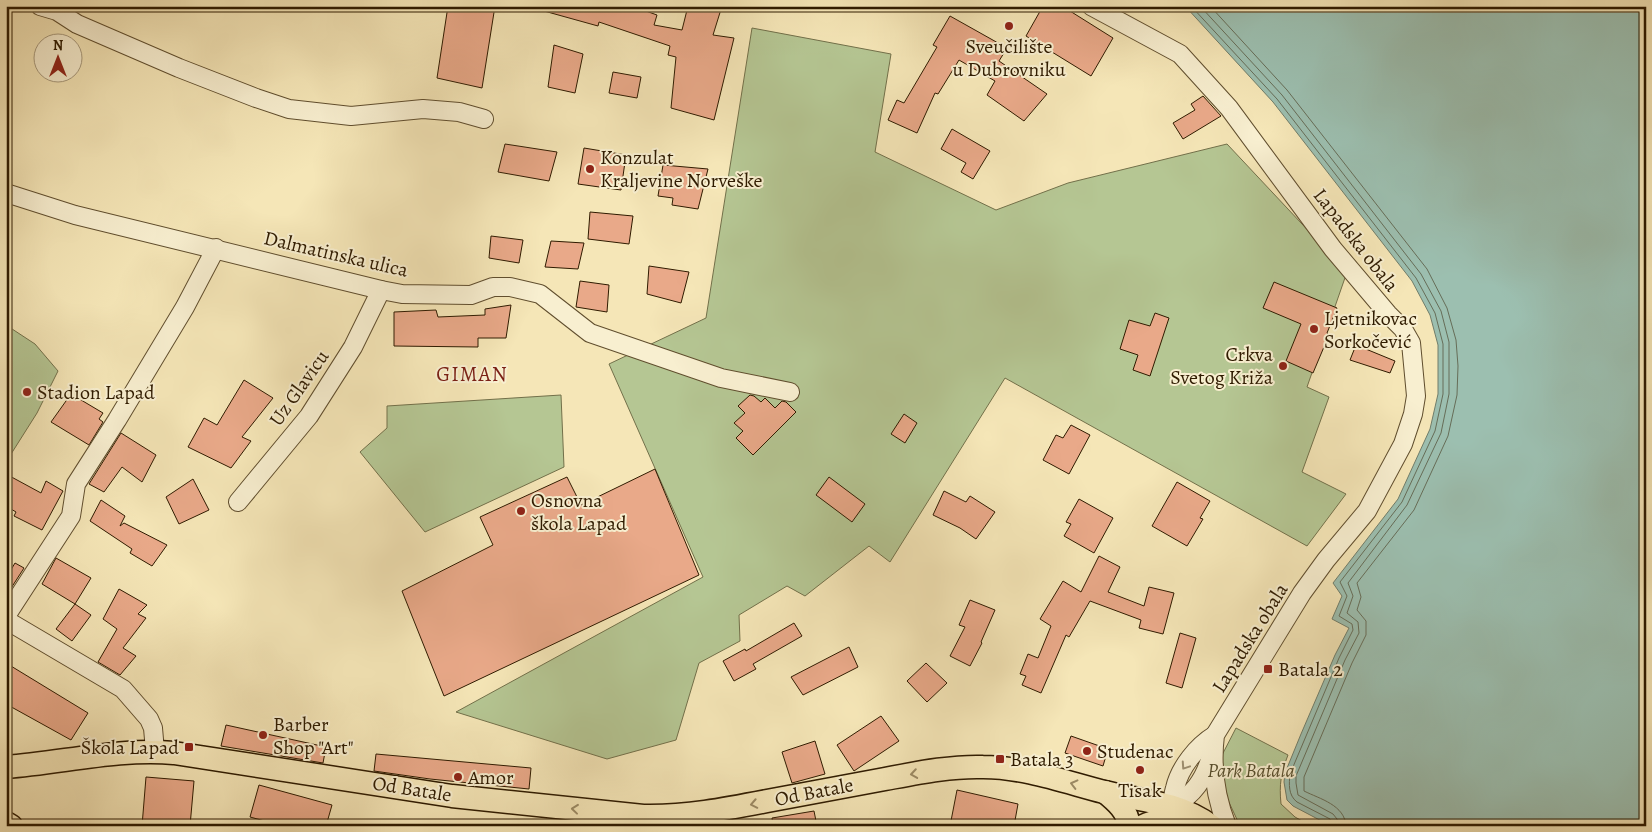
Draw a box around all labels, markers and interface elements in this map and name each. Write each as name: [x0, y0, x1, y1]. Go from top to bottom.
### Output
marker: Sveučilište u Dubrovniku: [1003, 20, 1015, 32]
north arrow: [32, 32, 82, 82]
place label: Sveučilište u Dubrovniku: [952, 33, 1066, 83]
text: N: [53, 36, 63, 55]
place label: Konzulat Kraljevine Norveške: [600, 144, 763, 194]
marker: Konzulat Kraljevine Norveške: [584, 163, 596, 175]
street label: Lapadska obala: [1307, 183, 1405, 298]
street label: Dalmatinska ulica: [261, 224, 411, 284]
place label: Ljetnikovac Sorkočević: [1324, 305, 1417, 355]
marker: Ljetnikovac Sorkočević: [1308, 323, 1320, 335]
place label: Crkva Svetog Križa: [1170, 341, 1274, 391]
street label: Uz Glavicu: [263, 344, 335, 432]
district label: GIMAN: [436, 360, 508, 388]
marker: Crkva Svetog Križa: [1277, 360, 1289, 372]
place label: Stadion Lapad: [37, 379, 155, 406]
marker: Stadion Lapad: [21, 386, 33, 398]
place label: Osnovna škola Lapad: [531, 487, 627, 537]
marker: Osnovna škola Lapad: [515, 505, 527, 517]
street label: Lapadska obala: [1206, 577, 1295, 698]
place label: Batala 2: [1278, 656, 1343, 683]
marker: Batala 2: [1262, 663, 1274, 675]
place label: Barber Shop "Art": [273, 711, 354, 761]
marker: Barber Shop "Art": [257, 729, 269, 741]
place label: Škola Lapad: [81, 734, 179, 761]
place label: Studenac: [1097, 738, 1173, 765]
marker: Škola Lapad: [183, 741, 195, 753]
marker: Studenac: [1081, 745, 1093, 757]
place label: Batala 3: [1010, 746, 1074, 773]
marker: Batala 3: [994, 753, 1006, 765]
park label: Park Batala: [1207, 757, 1295, 784]
one-way arrow: [1182, 760, 1191, 769]
place label: Amor: [467, 764, 514, 791]
marker: Tisak: [1134, 764, 1146, 776]
one-way arrow: [909, 768, 918, 778]
street label: Od Batale: [371, 769, 453, 809]
marker: Amor: [452, 771, 464, 783]
street label: Od Batale: [772, 771, 856, 813]
place label: Tisak: [1118, 777, 1162, 804]
one-way arrow: [1069, 779, 1078, 790]
one-way arrow: [749, 798, 758, 808]
one-way arrow: [571, 804, 579, 815]

